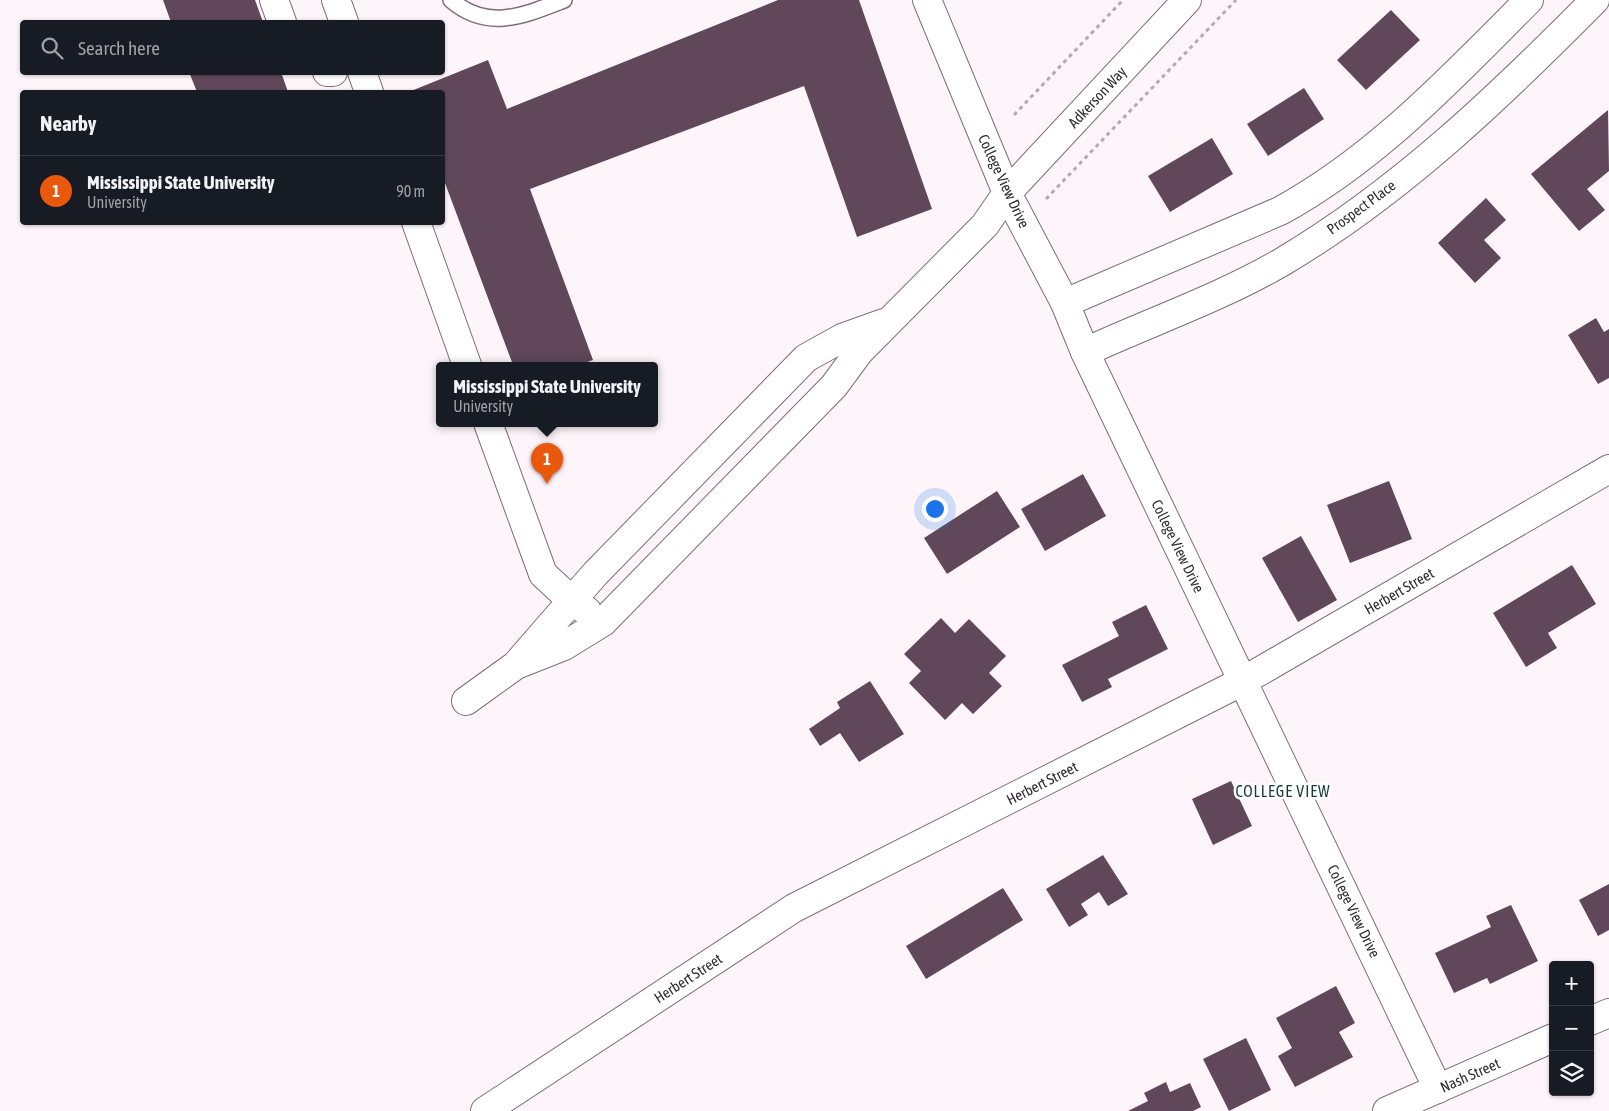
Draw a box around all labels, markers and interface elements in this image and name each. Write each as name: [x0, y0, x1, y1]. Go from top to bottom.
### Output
search box: [20, 20, 445, 75]
icon: search: [38, 34, 66, 62]
text: Search here: [78, 37, 160, 59]
street label: Adkerson Way: [1064, 63, 1130, 131]
text: Nearby: [40, 111, 96, 135]
street label: College View Drive: [975, 132, 1033, 231]
text: Mississippi State University: [87, 171, 275, 193]
street label: Prospect Place: [1323, 176, 1399, 238]
text: 1: [52, 182, 60, 200]
text: 90 m: [396, 182, 425, 200]
text: University: [87, 193, 147, 211]
popup: [436, 362, 658, 427]
text: Mississippi State University: [453, 375, 641, 397]
text: University: [453, 397, 513, 415]
pin: 1: [531, 443, 563, 484]
your location: [922, 496, 948, 522]
street label: College View Drive: [1148, 497, 1208, 595]
street label: Herbert Street: [1361, 564, 1437, 618]
street label: Herbert Street: [1004, 758, 1080, 808]
district label: COLLEGE VIEW: [1235, 782, 1331, 800]
street label: College View Drive: [1324, 862, 1384, 960]
street label: Herbert Street: [651, 950, 725, 1006]
map controls: [1549, 961, 1594, 1096]
button: +: [1549, 961, 1594, 1006]
button: −: [1549, 1006, 1594, 1051]
button: layers: [1549, 1051, 1594, 1096]
street label: Nash Street: [1438, 1054, 1502, 1096]

